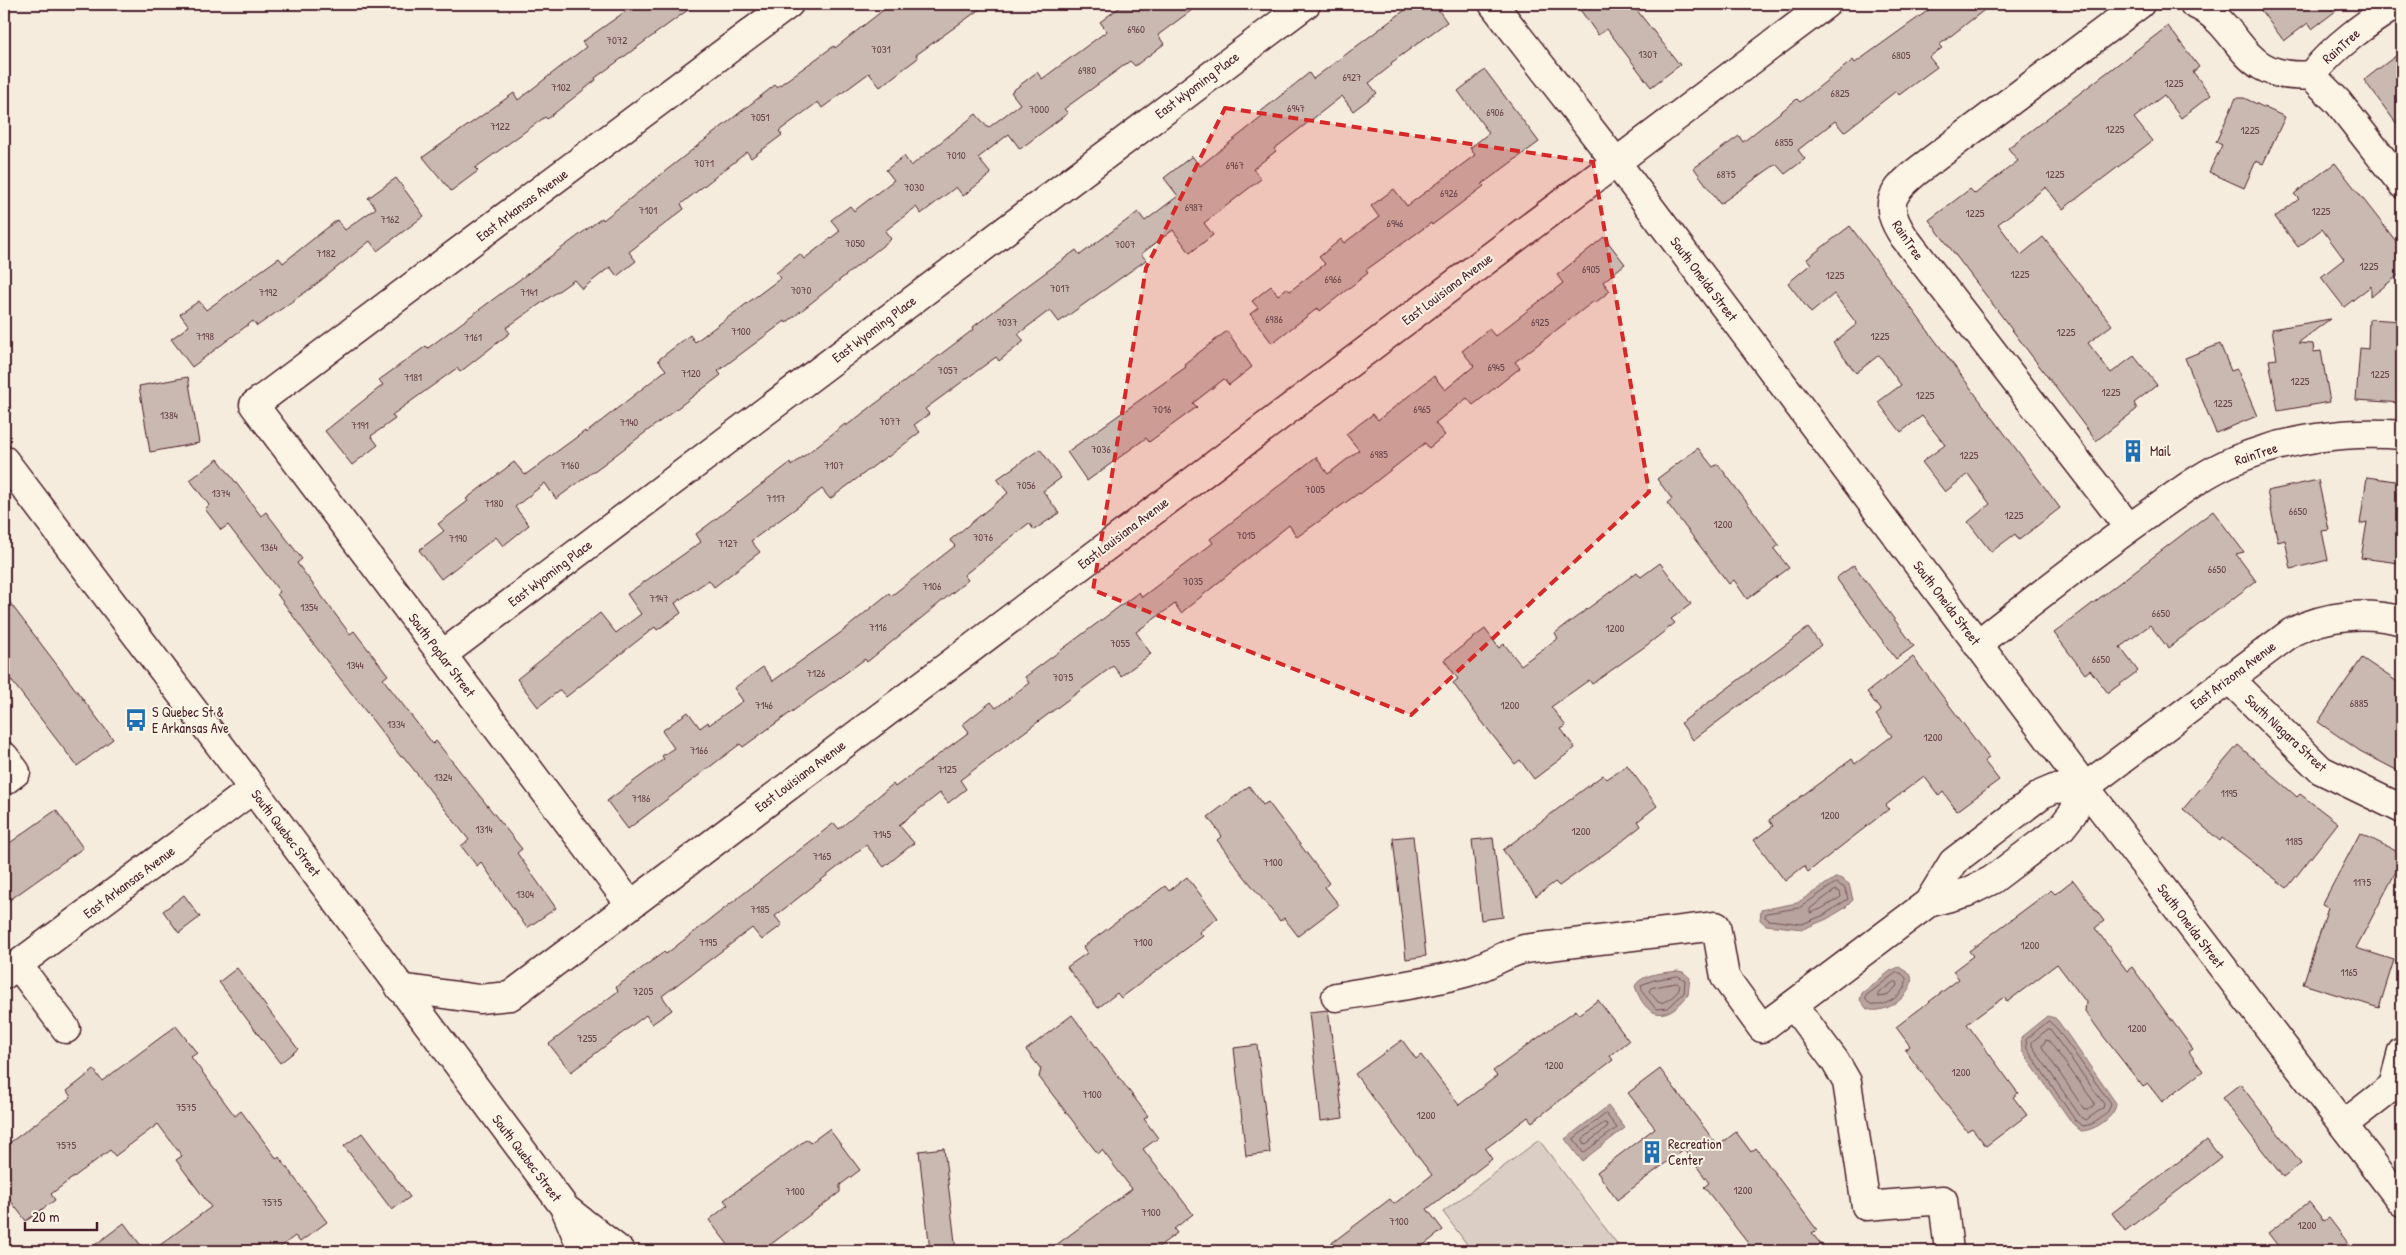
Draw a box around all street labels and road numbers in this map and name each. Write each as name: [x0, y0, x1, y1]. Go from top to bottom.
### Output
street label: RainTree: [2318, 23, 2364, 68]
street label: East Wyoming Place: [1151, 46, 1244, 123]
street label: East Arkansas Avenue: [472, 164, 572, 245]
street label: RainTree: [1888, 216, 1929, 264]
street label: South Oneida Street: [1666, 233, 1743, 325]
street label: East Louisiana Avenue: [1397, 248, 1496, 329]
street label: East Wyoming Place: [828, 290, 921, 367]
street label: RainTree: [2232, 437, 2280, 469]
street label: East Louisiana Avenue: [1073, 492, 1172, 573]
street label: East Wyoming Place: [504, 534, 597, 611]
street label: South Oneida Street: [1909, 557, 1986, 649]
street label: South Poplar Street: [404, 609, 480, 701]
street label: East Arizona Avenue: [2186, 636, 2280, 713]
street label: South Niagara Street: [2240, 690, 2332, 777]
street label: East Louisiana Avenue: [750, 735, 849, 816]
street label: South Quebec Street: [247, 785, 326, 880]
street label: East Arkansas Avenue: [79, 841, 179, 922]
street label: South Oneida Street: [2153, 880, 2230, 972]
street label: South Quebec Street: [488, 1110, 567, 1205]

